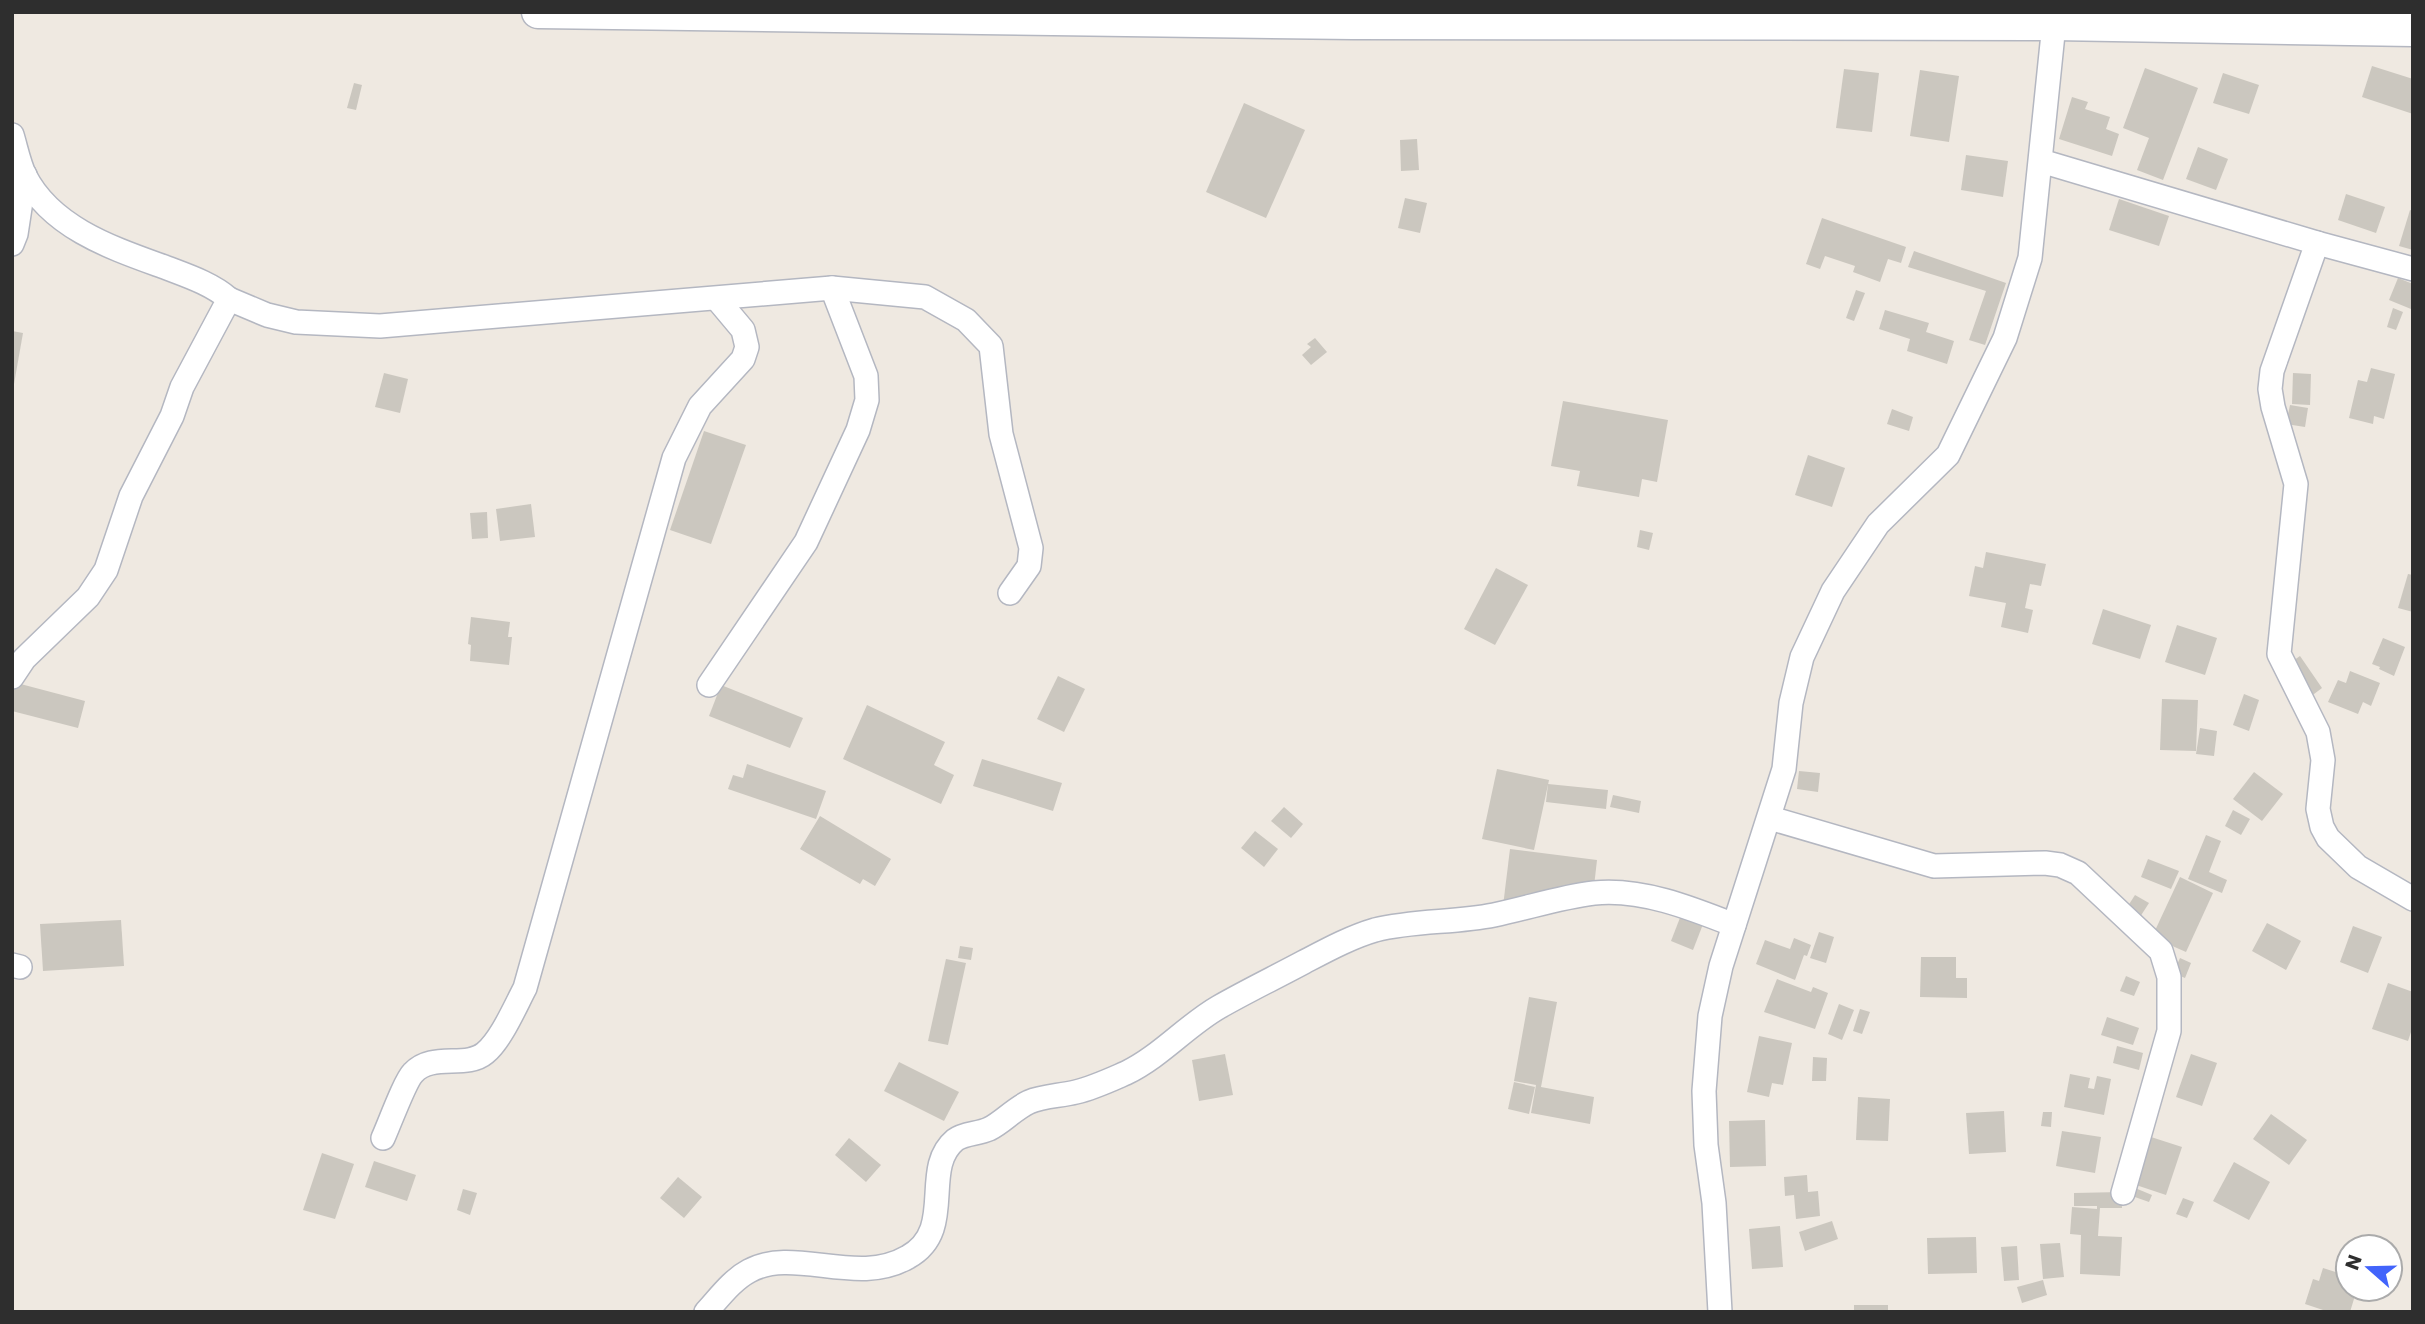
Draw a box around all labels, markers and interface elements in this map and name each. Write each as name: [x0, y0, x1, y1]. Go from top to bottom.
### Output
north arrow: [2334, 1233, 2404, 1303]
text: N: [2338, 1251, 2369, 1274]

